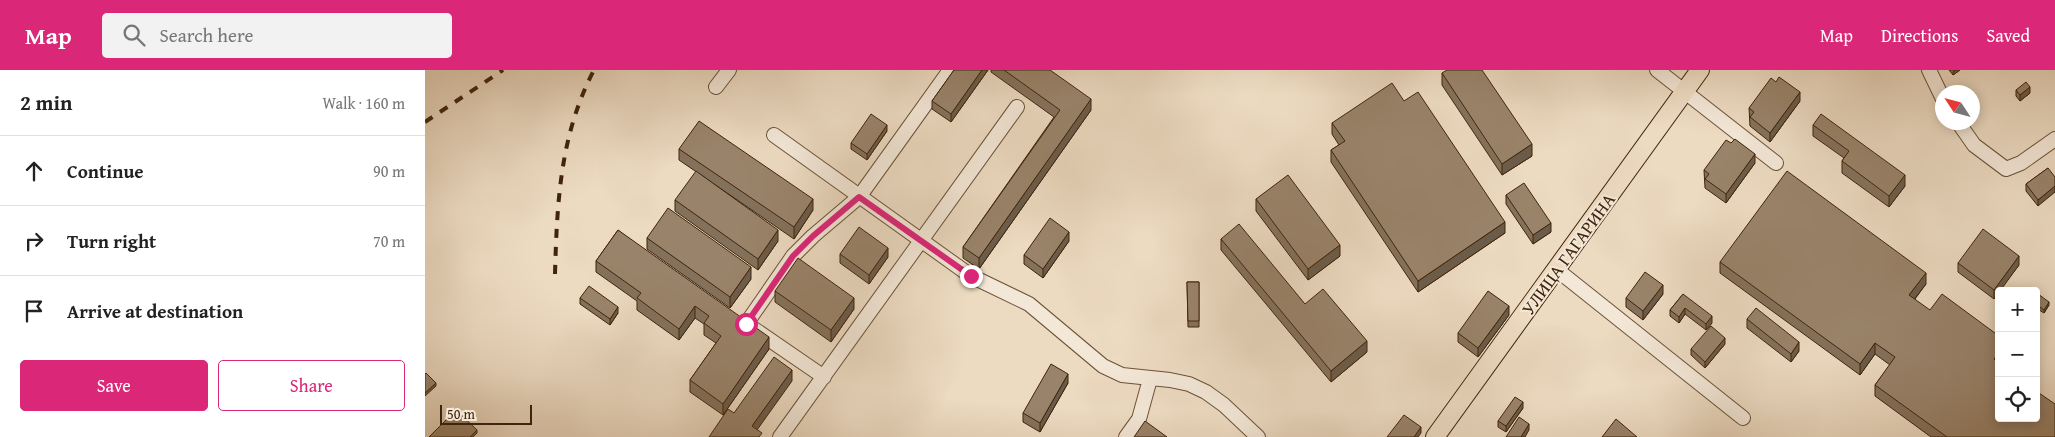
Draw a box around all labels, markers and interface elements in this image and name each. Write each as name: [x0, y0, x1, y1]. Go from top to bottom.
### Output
search box: [102, 13, 452, 58]
text: Map: [25, 18, 72, 53]
icon: search: [120, 21, 148, 49]
text: Search here: [160, 21, 253, 49]
text: Map: [1820, 22, 1853, 49]
text: Directions: [1881, 22, 1958, 49]
text: Saved: [1986, 22, 2030, 49]
north arrow: [1935, 85, 1980, 130]
text: 2 min: [20, 87, 72, 118]
text: Walk · 160 m: [322, 91, 405, 115]
icon: ahead: [20, 157, 48, 185]
text: Continue: [67, 157, 144, 185]
text: 90 m: [373, 159, 405, 183]
street label: УЛИЦА ГАГАРИНА: [1514, 187, 1622, 321]
icon: right: [20, 227, 48, 255]
text: Turn right: [67, 227, 156, 255]
text: 70 m: [373, 229, 405, 253]
route end: [960, 265, 983, 288]
map controls: [1995, 287, 2040, 422]
button: +: [1995, 287, 2040, 332]
icon: arrive: [20, 297, 48, 325]
text: Arrive at destination: [67, 297, 243, 325]
route start: [735, 313, 758, 336]
button: −: [1995, 332, 2040, 377]
button: Save: [20, 360, 208, 411]
button: Share: [218, 360, 405, 411]
button: locate: [1995, 377, 2040, 422]
scale bar: [440, 402, 533, 425]
text: 50 m: [447, 404, 475, 424]

